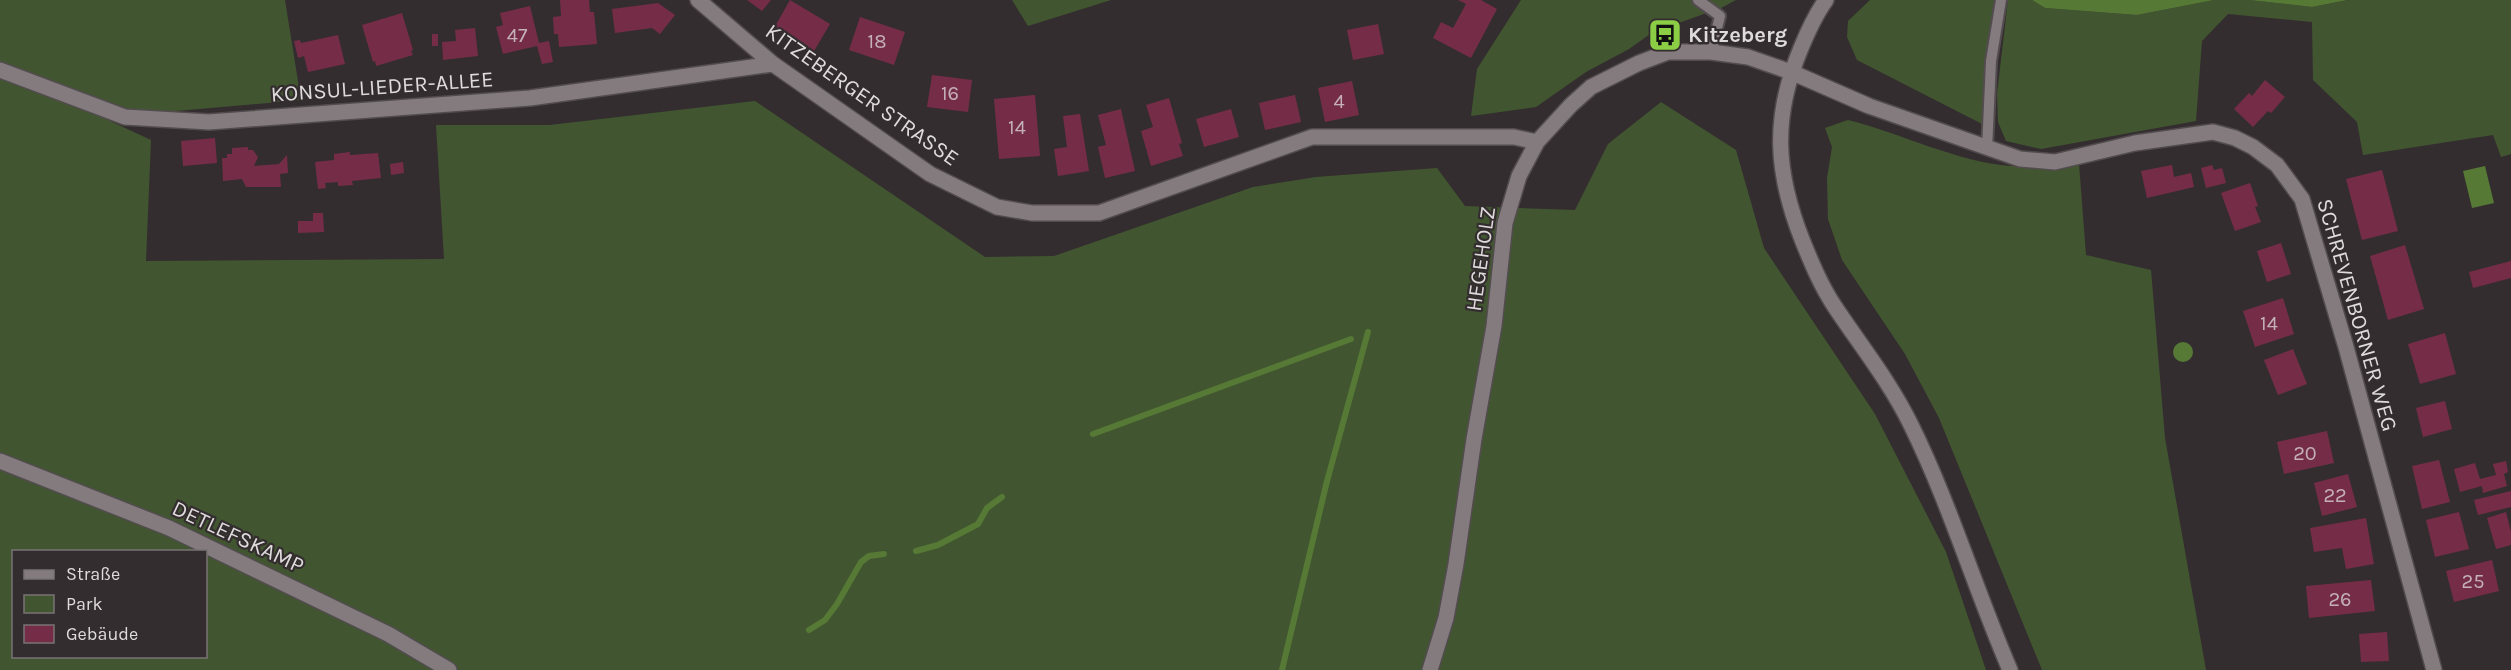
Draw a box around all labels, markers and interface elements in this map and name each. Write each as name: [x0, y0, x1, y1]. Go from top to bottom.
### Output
bus stop icon: Kitzeberg: [1647, 17, 1683, 53]
street label: KITZEBERGER STRASSE: [760, 18, 964, 172]
place label: Kitzeberg: [1688, 22, 1787, 48]
house number: 47: [507, 24, 528, 47]
house number: 18: [868, 30, 886, 53]
street label: KONSUL-LIEDER-ALLEE: [270, 66, 494, 108]
house number: 16: [941, 82, 959, 105]
house number: 4: [1333, 90, 1345, 113]
house number: 14: [1008, 116, 1026, 139]
street label: SCHREVENBORNER WEG: [2311, 196, 2403, 434]
street label: HEGEHOLZ: [1461, 205, 1501, 313]
house number: 14: [2260, 312, 2278, 335]
house number: 20: [2293, 442, 2317, 465]
house number: 22: [2323, 484, 2347, 507]
street label: DETLEFSKAMP: [168, 495, 308, 579]
legend: [12, 550, 207, 658]
text: Straße: [66, 563, 120, 585]
house number: 25: [2462, 570, 2484, 593]
house number: 26: [2328, 588, 2352, 611]
text: Park: [66, 593, 103, 615]
text: Gebäude: [66, 623, 138, 645]

